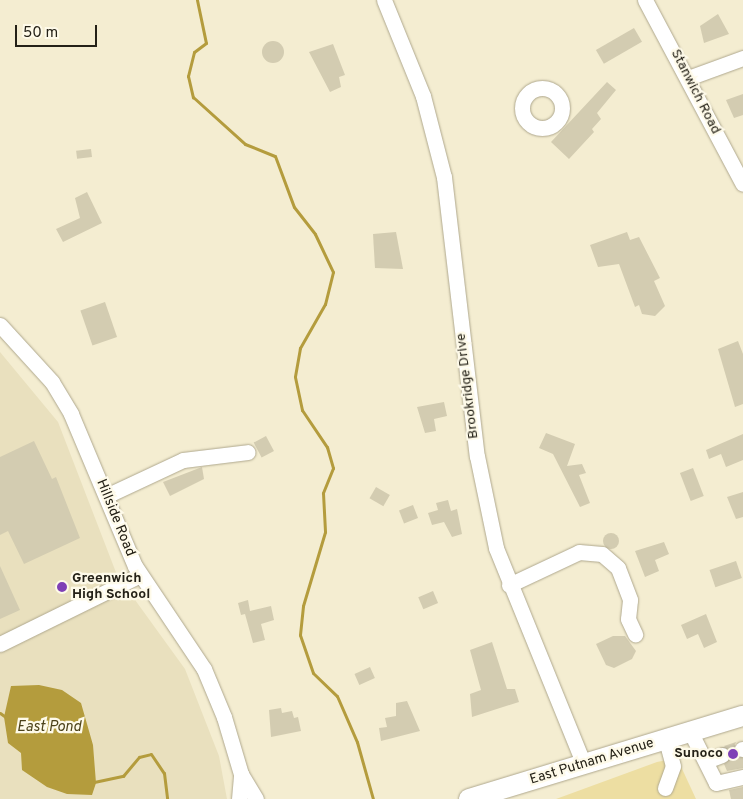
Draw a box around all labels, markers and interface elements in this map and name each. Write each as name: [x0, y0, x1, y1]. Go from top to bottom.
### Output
scale bar: [18, 15, 100, 47]
text: 50 m: [23, 24, 58, 43]
street label: Stanwich Road: [666, 47, 724, 137]
street label: Brookridge Drive: [453, 332, 483, 440]
street label: Hillside Road: [92, 477, 138, 559]
place label: Greenwich High School: [72, 571, 150, 604]
marker: Greenwich High School: [56, 581, 68, 593]
water label: East Pond: [17, 719, 81, 737]
street label: East Putnam Avenue: [528, 735, 656, 789]
place label: Sunoco: [674, 746, 723, 762]
marker: Sunoco: [727, 748, 739, 760]

